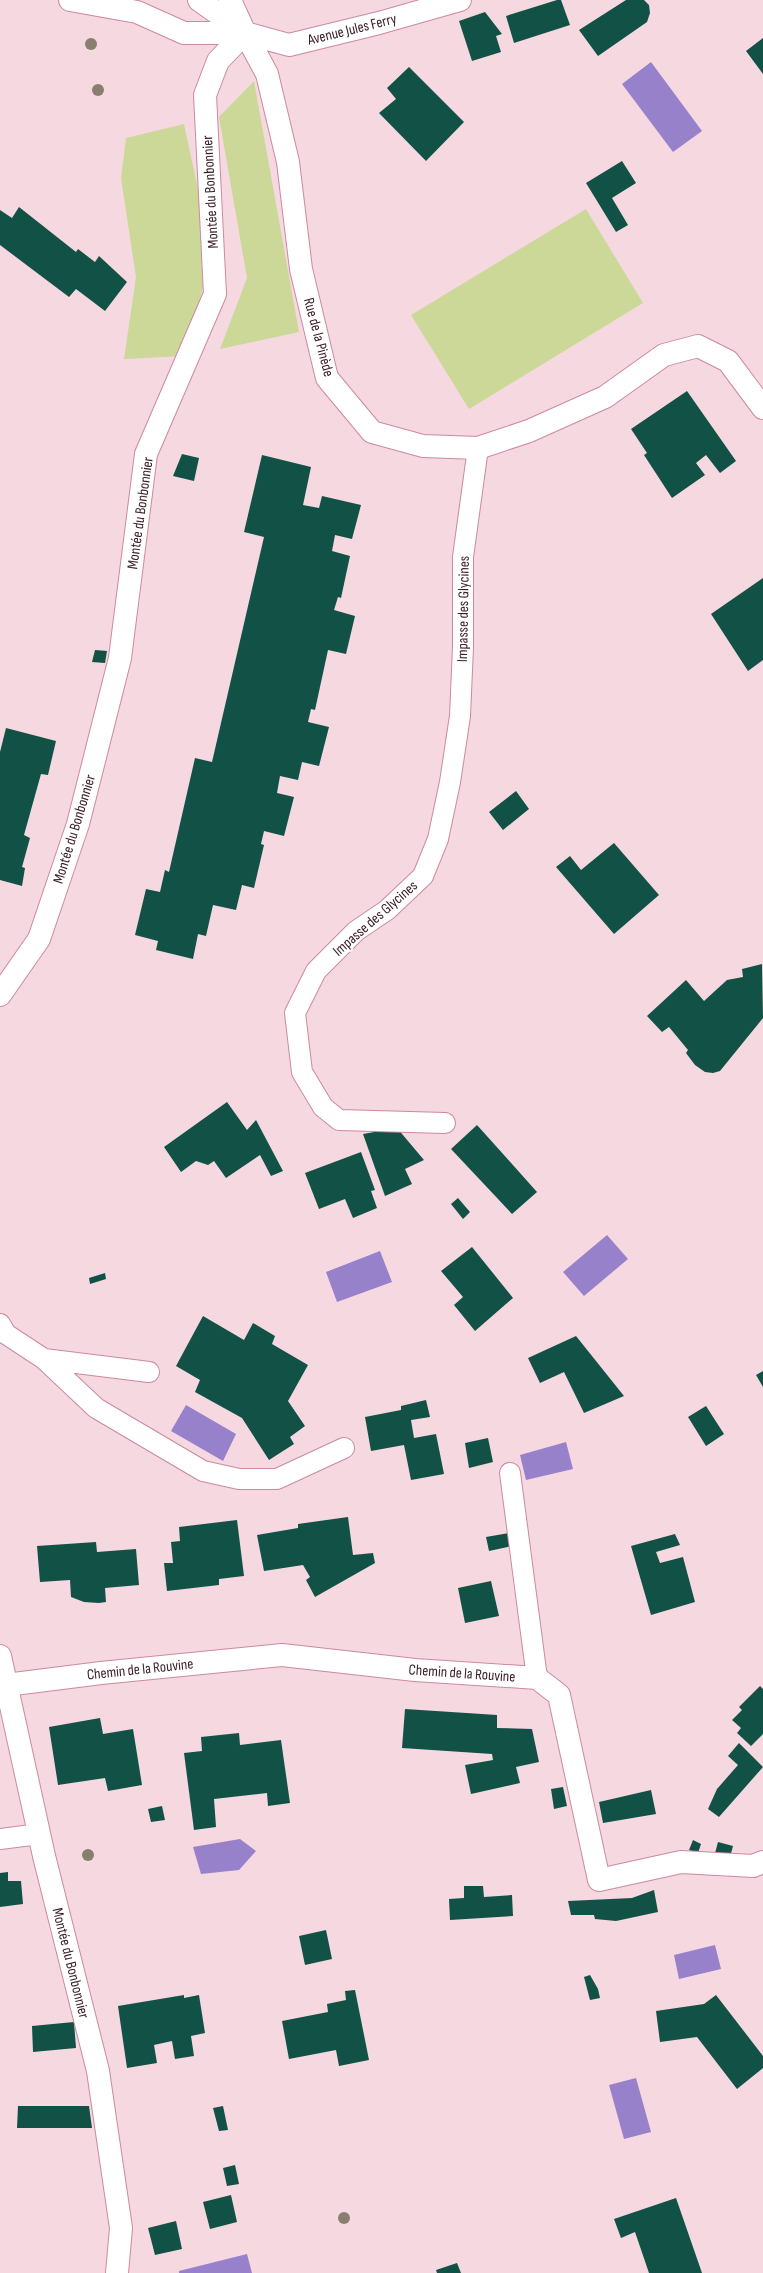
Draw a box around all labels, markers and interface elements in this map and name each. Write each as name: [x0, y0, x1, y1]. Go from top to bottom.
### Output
street label: Avenue Jules Ferry: [305, 9, 399, 50]
street label: Montée du Bonbonnier: [198, 134, 223, 249]
street label: Rue de la Pinède: [299, 296, 338, 379]
street label: Montée du Bonbonnier: [123, 455, 158, 570]
street label: Impasse des Glycines: [453, 556, 474, 662]
street label: Montée du Bonbonnier: [49, 772, 100, 886]
street label: Impasse des Glycines: [329, 876, 422, 960]
street label: Chemin de la Rouvine: [86, 1654, 194, 1685]
street label: Chemin de la Rouvine: [408, 1660, 516, 1687]
street label: Montée du Bonbonnier: [48, 1906, 94, 2021]

